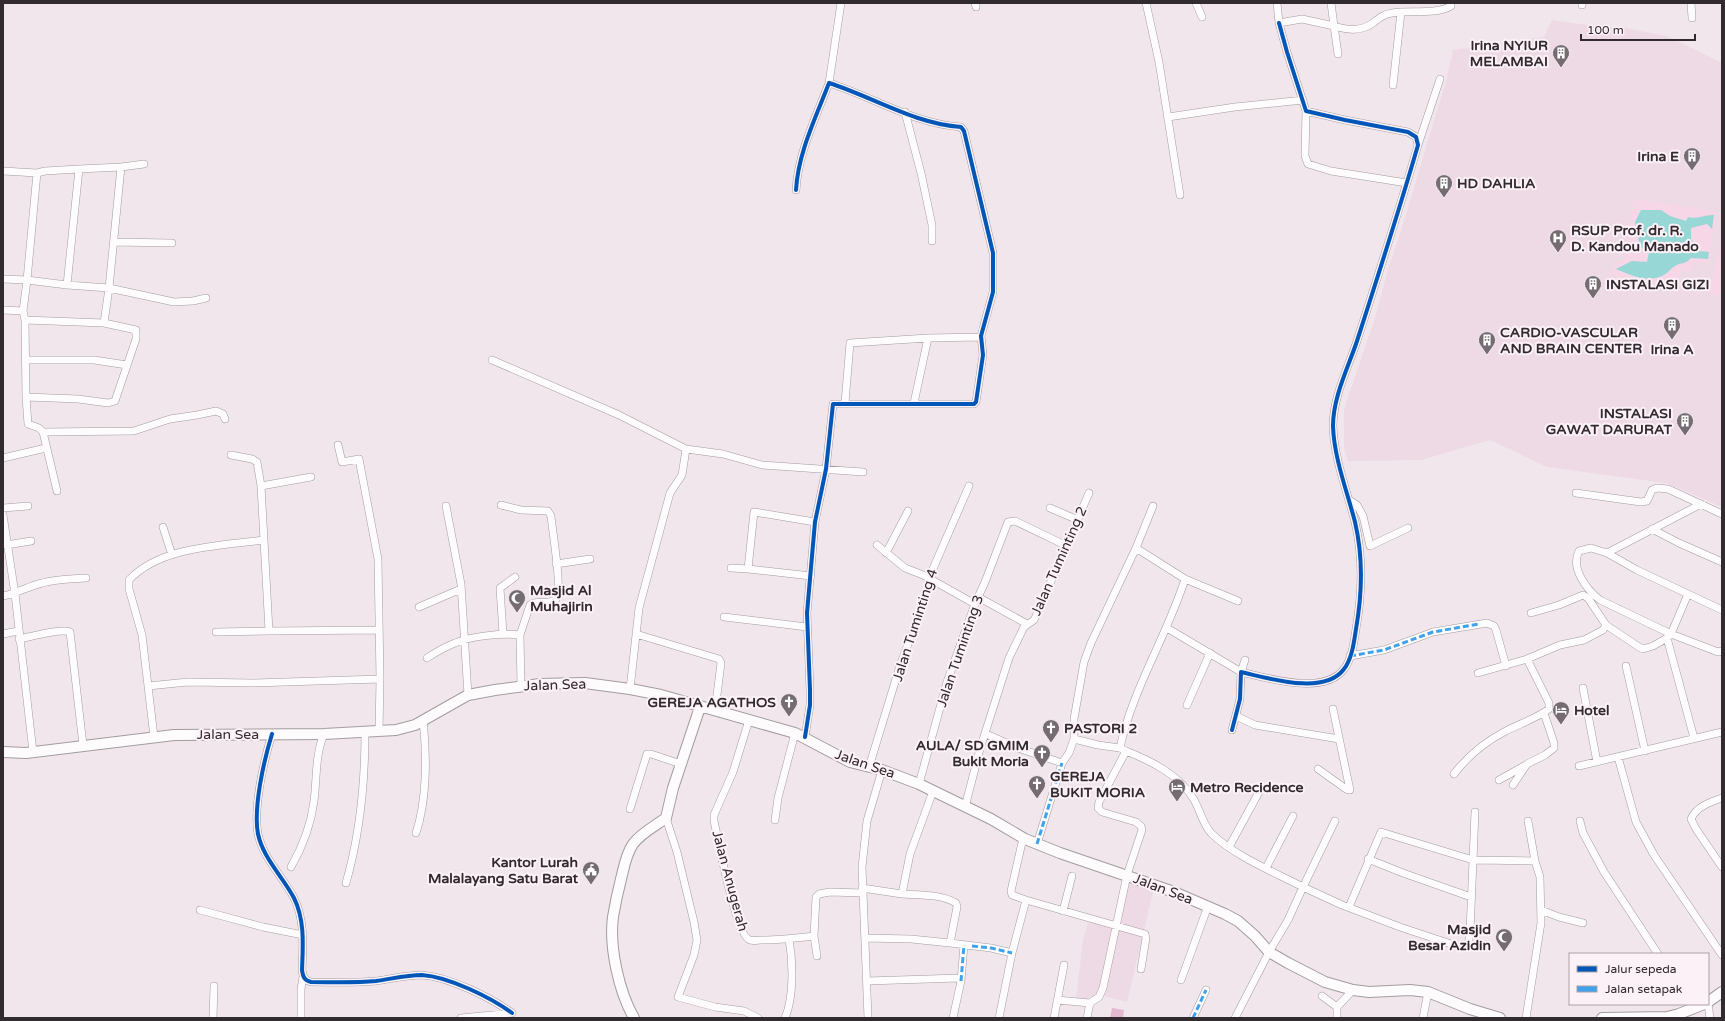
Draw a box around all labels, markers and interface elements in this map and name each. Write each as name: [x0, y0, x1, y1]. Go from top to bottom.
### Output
scale bar: [1581, 16, 1695, 42]
text: 100 m: [1587, 23, 1624, 37]
place label: Irina NYIUR MELAMBAI: [1470, 37, 1548, 70]
building icon: Irina NYIUR MELAMBAI: [1551, 43, 1571, 68]
building icon: Irina E: [1682, 146, 1702, 171]
place label: Irina E: [1637, 148, 1679, 165]
building icon: HD DAHLIA: [1434, 173, 1454, 198]
place label: HD DAHLIA: [1457, 175, 1536, 192]
place label: RSUP Prof. dr. R. D. Kandou Manado: [1571, 222, 1699, 255]
hospital icon: RSUP Prof. dr. R. D. Kandou Manado: [1548, 228, 1568, 253]
building icon: INSTALASI GIZI: [1583, 274, 1603, 299]
place label: INSTALASI GIZI: [1606, 276, 1709, 293]
building icon: Irina A: [1662, 315, 1682, 340]
place label: CARDIO-VASCULAR AND BRAIN CENTER: [1500, 324, 1642, 357]
building icon: CARDIO-VASCULAR AND BRAIN CENTER: [1477, 330, 1497, 355]
place label: Irina A: [1650, 341, 1694, 358]
place label: INSTALASI GAWAT DARURAT: [1546, 405, 1672, 438]
building icon: INSTALASI GAWAT DARURAT: [1675, 411, 1695, 436]
street label: Jalan Tuminting 2: [1027, 504, 1091, 618]
street label: Jalan Tuminting 4: [889, 566, 941, 683]
place label: Masjid Al Muhajirin: [530, 582, 593, 615]
mosque icon: Masjid Al Muhajirin: [507, 588, 527, 613]
street label: Jalan Tuminting 3: [933, 593, 987, 709]
street label: Jalan Sea: [524, 675, 586, 695]
church icon: GEREJA AGATHOS: [779, 692, 799, 717]
place label: GEREJA AGATHOS: [647, 694, 776, 711]
hotel icon: Hotel: [1551, 700, 1571, 725]
place label: Hotel: [1574, 702, 1610, 719]
church icon: PASTORI 2: [1041, 718, 1061, 743]
place label: PASTORI 2: [1064, 720, 1137, 737]
street label: Jalan Sea: [197, 726, 259, 743]
place label: AULA/ SD GMIM Bukit Moria: [916, 737, 1029, 770]
church icon: AULA/ SD GMIM Bukit Moria: [1032, 743, 1052, 768]
street label: Jalan Sea: [833, 746, 897, 782]
place label: GEREJA BUKIT MORIA: [1050, 768, 1146, 801]
church icon: GEREJA BUKIT MORIA: [1027, 774, 1047, 799]
hotel icon: Metro Recidence: [1167, 777, 1187, 802]
place label: Metro Recidence: [1190, 779, 1303, 796]
street label: Jalan Anugerah: [708, 829, 752, 933]
place label: Kantor Lurah Malalayang Satu Barat: [428, 854, 579, 887]
public building icon: Kantor Lurah Malalayang Satu Barat: [581, 860, 601, 885]
street label: Jalan Sea: [1131, 870, 1195, 908]
place label: Masjid Besar Azidin: [1408, 921, 1491, 954]
mosque icon: Masjid Besar Azidin: [1494, 927, 1514, 952]
legend: [1569, 953, 1709, 1005]
text: Jalur sepeda: [1605, 962, 1677, 976]
text: Jalan setapak: [1605, 982, 1683, 996]

